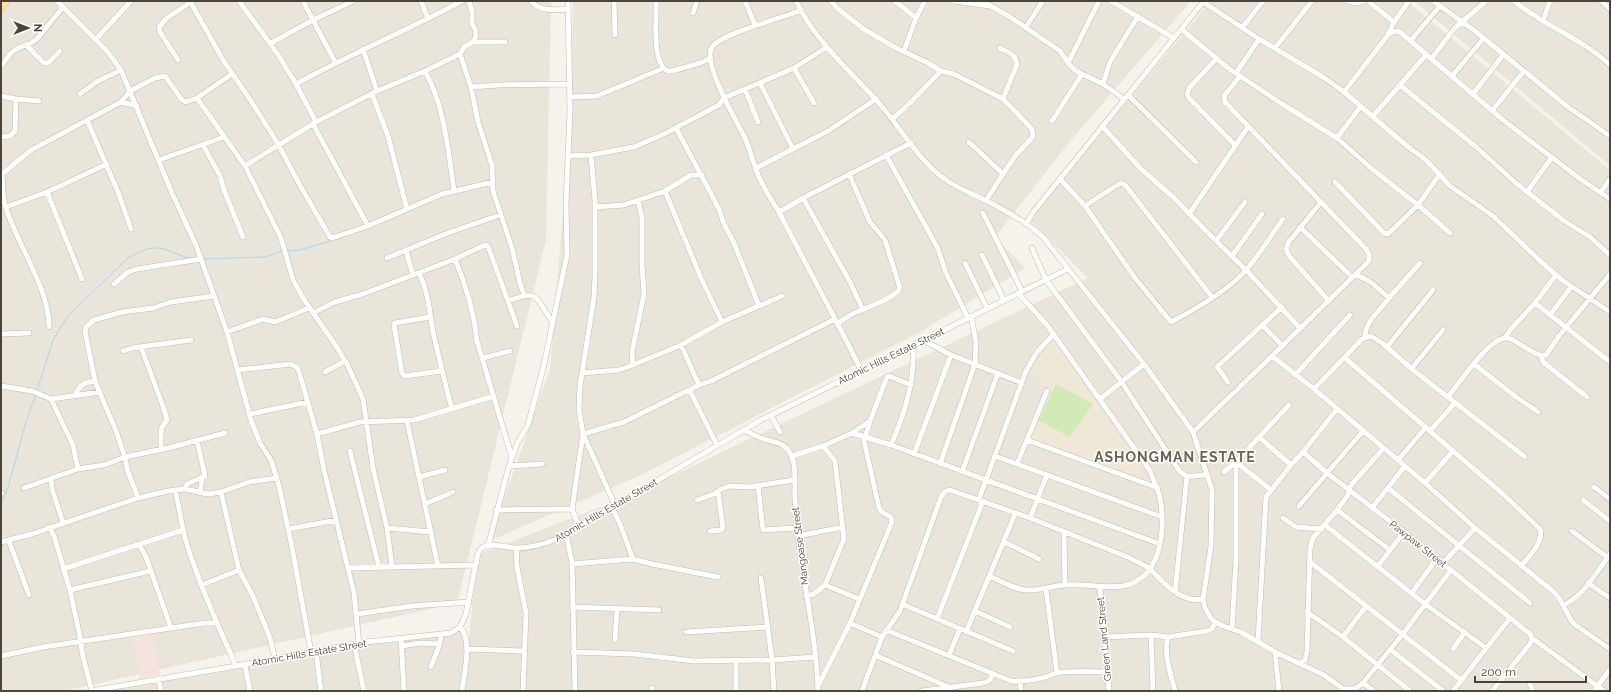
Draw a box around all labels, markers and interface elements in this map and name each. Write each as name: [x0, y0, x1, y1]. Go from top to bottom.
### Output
north arrow: [8, 8, 48, 48]
text: N: [31, 24, 44, 32]
street label: Atomic Hills Estate Street: [836, 325, 946, 387]
district label: ASHONGMAN ESTATE: [1094, 449, 1256, 465]
street label: Atomic Hills Estate Street: [553, 476, 660, 544]
street label: Mangoase Street: [790, 506, 810, 586]
street label: Pawpaw Street: [1387, 518, 1449, 570]
street label: Green Land Street: [1095, 596, 1113, 681]
street label: Atomic Hills Estate Street: [251, 637, 368, 669]
scale bar: [1475, 658, 1586, 684]
text: 200 m: [1481, 665, 1516, 679]

